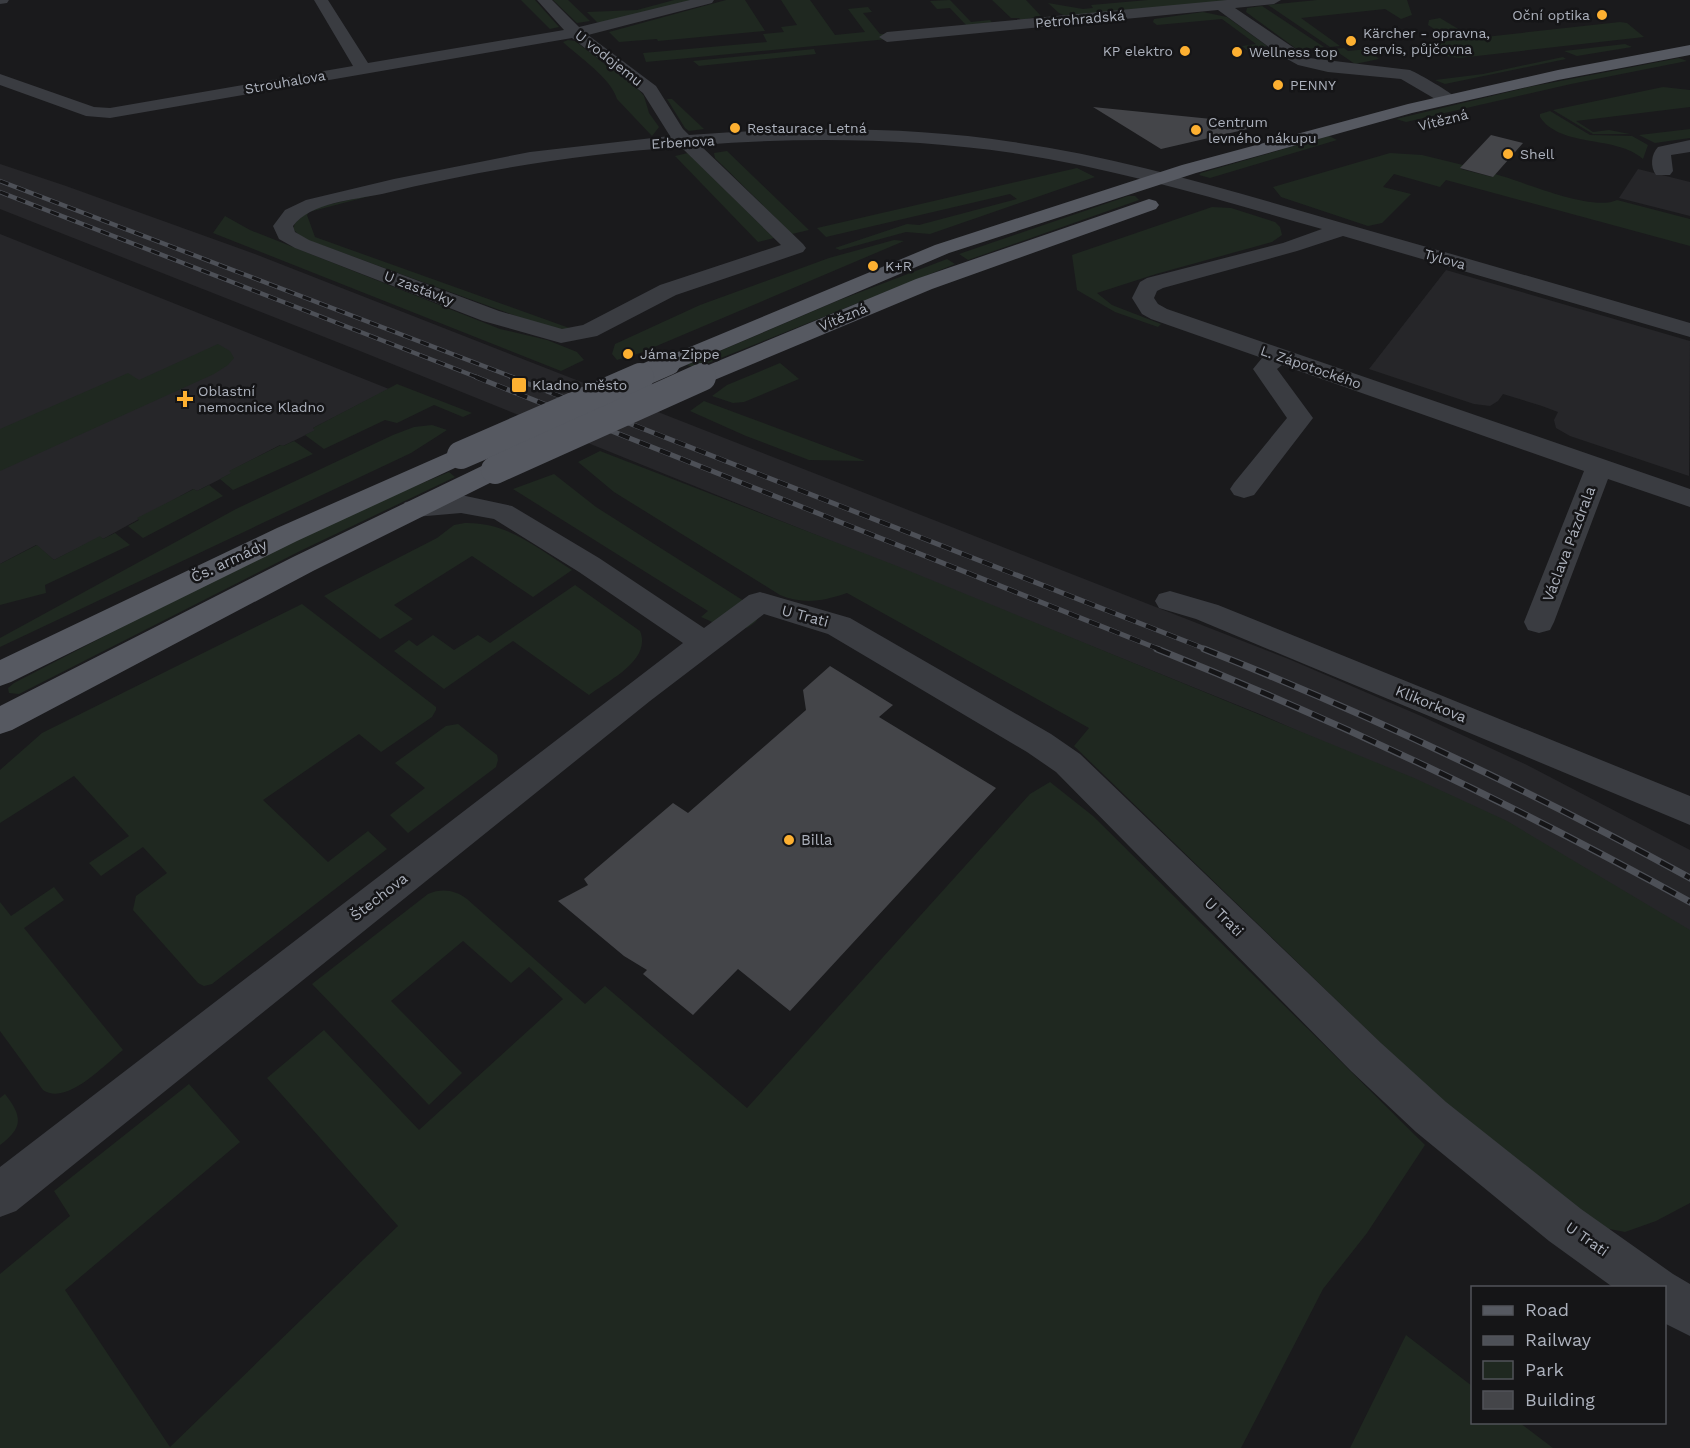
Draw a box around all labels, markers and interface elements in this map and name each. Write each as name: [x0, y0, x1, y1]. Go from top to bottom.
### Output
street label: Petrohradská: [1034, 7, 1126, 31]
place label: Oční optika: [1512, 7, 1590, 23]
marker: Oční optika: [1595, 8, 1609, 22]
place label: Kärcher - opravna, servis, půjčovna: [1363, 25, 1490, 57]
street label: U vodojemu: [572, 27, 646, 89]
marker: Kärcher - opravna, servis, půjčovna: [1344, 34, 1358, 48]
place label: KP elektro: [1103, 43, 1173, 59]
marker: KP elektro: [1178, 44, 1192, 58]
place label: Wellness top: [1249, 44, 1338, 60]
marker: Wellness top: [1230, 45, 1244, 59]
street label: Strouhalova: [243, 67, 327, 97]
place label: PENNY: [1290, 77, 1336, 93]
marker: PENNY: [1271, 78, 1285, 92]
street label: Vítězná: [1416, 106, 1470, 134]
place label: Centrum levného nákupu: [1208, 114, 1317, 146]
place label: Restaurace Letná: [747, 120, 867, 136]
marker: Restaurace Letná: [728, 121, 742, 135]
marker: Centrum levného nákupu: [1189, 123, 1203, 137]
street label: Erbenova: [651, 132, 715, 152]
place label: Shell: [1520, 146, 1555, 162]
marker: Shell: [1501, 147, 1515, 161]
street label: Tylova: [1422, 245, 1468, 273]
place label: K+R: [885, 258, 912, 274]
marker: K+R: [866, 259, 880, 273]
street label: U zastávky: [382, 267, 457, 309]
street label: Vítězná: [816, 300, 870, 334]
street label: L. Zápotockého: [1258, 342, 1364, 392]
place label: Jáma Zippe: [640, 346, 720, 362]
marker: Jáma Zippe: [621, 347, 635, 361]
marker: Kladno město: [510, 376, 528, 394]
place label: Kladno město: [532, 377, 627, 393]
place label: Oblastní nemocnice Kladno: [198, 383, 325, 415]
marker: Oblastní nemocnice Kladno: [176, 390, 194, 408]
street label: Václava Pázdrala: [1539, 483, 1599, 604]
street label: Čs. armády: [188, 535, 270, 586]
street label: U Trati: [780, 601, 830, 631]
street label: Klikorkova: [1393, 682, 1470, 727]
place label: Billa: [801, 831, 833, 849]
marker: Billa: [782, 833, 796, 847]
street label: Štechova: [346, 868, 411, 925]
street label: U Trati: [1201, 894, 1247, 940]
street label: U Trati: [1562, 1218, 1612, 1260]
legend: [1471, 1286, 1666, 1424]
text: Road: [1525, 1299, 1569, 1320]
text: Railway: [1525, 1329, 1592, 1350]
text: Park: [1525, 1359, 1564, 1380]
text: Building: [1525, 1389, 1595, 1410]

